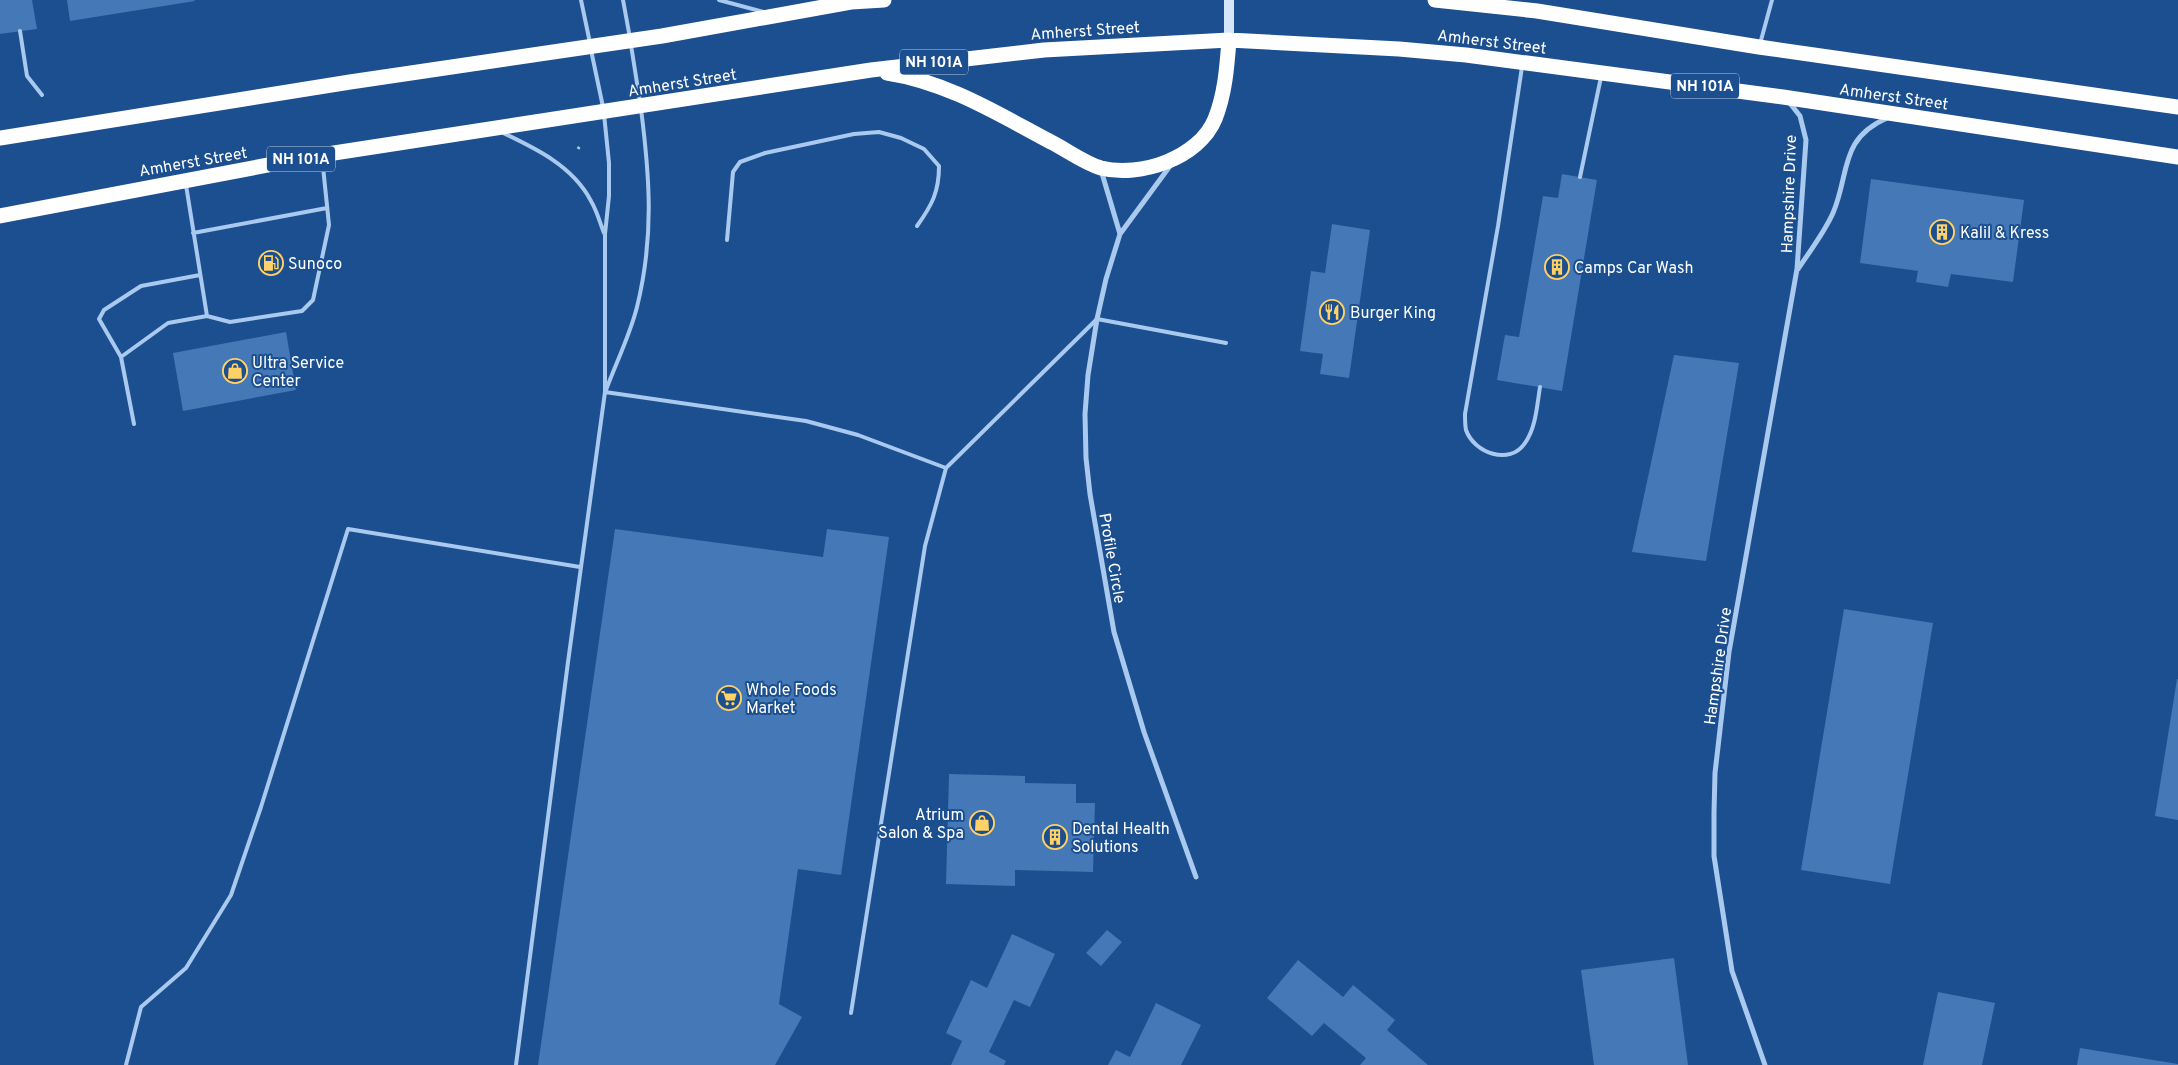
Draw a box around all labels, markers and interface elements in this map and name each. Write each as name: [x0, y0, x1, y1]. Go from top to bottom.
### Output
street label: Amherst Street: [1030, 18, 1141, 46]
street label: Amherst Street: [1436, 26, 1547, 60]
road number: NH 101A: [900, 50, 968, 74]
street label: Amherst Street: [627, 66, 738, 102]
road number: NH 101A: [1671, 74, 1739, 98]
street label: Amherst Street: [1838, 80, 1949, 116]
street label: Hampshire Drive: [1778, 134, 1802, 254]
street label: Amherst Street: [138, 144, 249, 182]
road number: NH 101A: [267, 146, 335, 172]
building icon: Kalil & Kress: [1929, 219, 1955, 245]
place label: Kalil & Kress: [1960, 224, 2049, 244]
fuel station icon: Sunoco: [258, 250, 284, 276]
building icon: Camps Car Wash: [1544, 254, 1570, 280]
place label: Sunoco: [288, 255, 342, 275]
place label: Camps Car Wash: [1574, 259, 1694, 279]
restaurant icon: Burger King: [1319, 299, 1345, 325]
place label: Burger King: [1350, 304, 1436, 324]
place label: Ultra Service Center: [252, 354, 344, 392]
shop icon: Ultra Service Center: [222, 358, 248, 384]
street label: Profile Circle: [1093, 511, 1129, 605]
street label: Hampshire Drive: [1701, 606, 1737, 726]
place label: Whole Foods Market: [746, 681, 837, 719]
supermarket icon: Whole Foods Market: [716, 685, 742, 711]
place label: Atrium Salon & Spa: [878, 806, 964, 844]
shop icon: Atrium Salon & Spa: [969, 810, 995, 836]
place label: Dental Health Solutions: [1072, 820, 1170, 858]
building icon: Dental Health Solutions: [1042, 824, 1068, 850]

